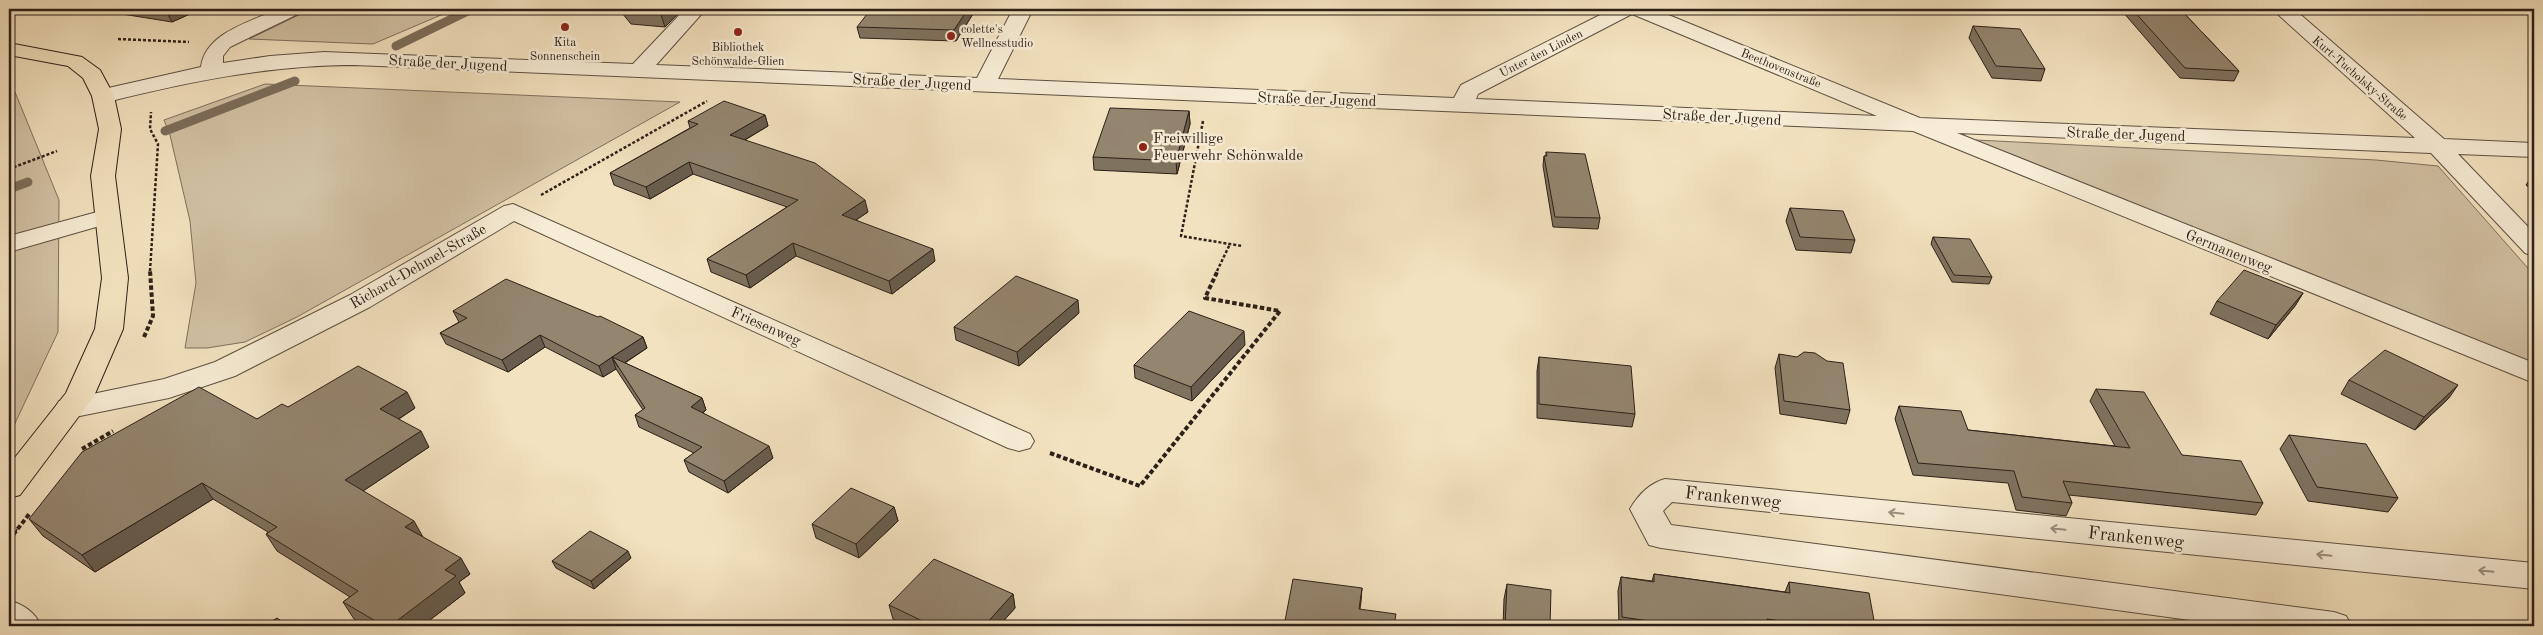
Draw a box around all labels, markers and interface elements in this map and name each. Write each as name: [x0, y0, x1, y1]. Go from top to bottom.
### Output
marker: Kita Sonnenschein: [559, 21, 571, 33]
place label: colette's Wellnesstudio: [961, 24, 1033, 50]
marker: Bibliothek Schönwalde-Glien: [732, 26, 744, 38]
street label: Unter den Linden: [1498, 28, 1585, 80]
marker: colette's Wellnesstudio: [945, 30, 957, 42]
street label: Kurt-Tucholsky-Straße: [2310, 34, 2410, 123]
place label: Kita Sonnenschein: [530, 37, 601, 63]
place label: Bibliothek Schönwalde-Glien: [691, 42, 785, 68]
street label: Beethovenstraße: [1739, 47, 1823, 91]
street label: Straße der Jugend: [388, 54, 508, 75]
street label: Straße der Jugend: [852, 73, 972, 94]
street label: Straße der Jugend: [1257, 91, 1377, 110]
street label: Straße der Jugend: [1662, 108, 1782, 129]
street label: Straße der Jugend: [2066, 126, 2186, 145]
place label: Freiwillige Feuerwehr Schönwalde: [1153, 132, 1303, 164]
marker: Freiwillige Feuerwehr Schönwalde: [1137, 141, 1149, 153]
street label: Richard-Dehmel-Straße: [348, 222, 489, 312]
street label: Germanenweg: [2183, 228, 2274, 277]
street label: Friesenweg: [728, 305, 803, 349]
street label: Frankenweg: [1684, 484, 1782, 512]
one-way arrow: [1888, 508, 1904, 518]
one-way arrow: [2050, 524, 2066, 534]
street label: Frankenweg: [2087, 524, 2185, 552]
one-way arrow: [2316, 550, 2332, 560]
one-way arrow: [2478, 566, 2494, 576]

